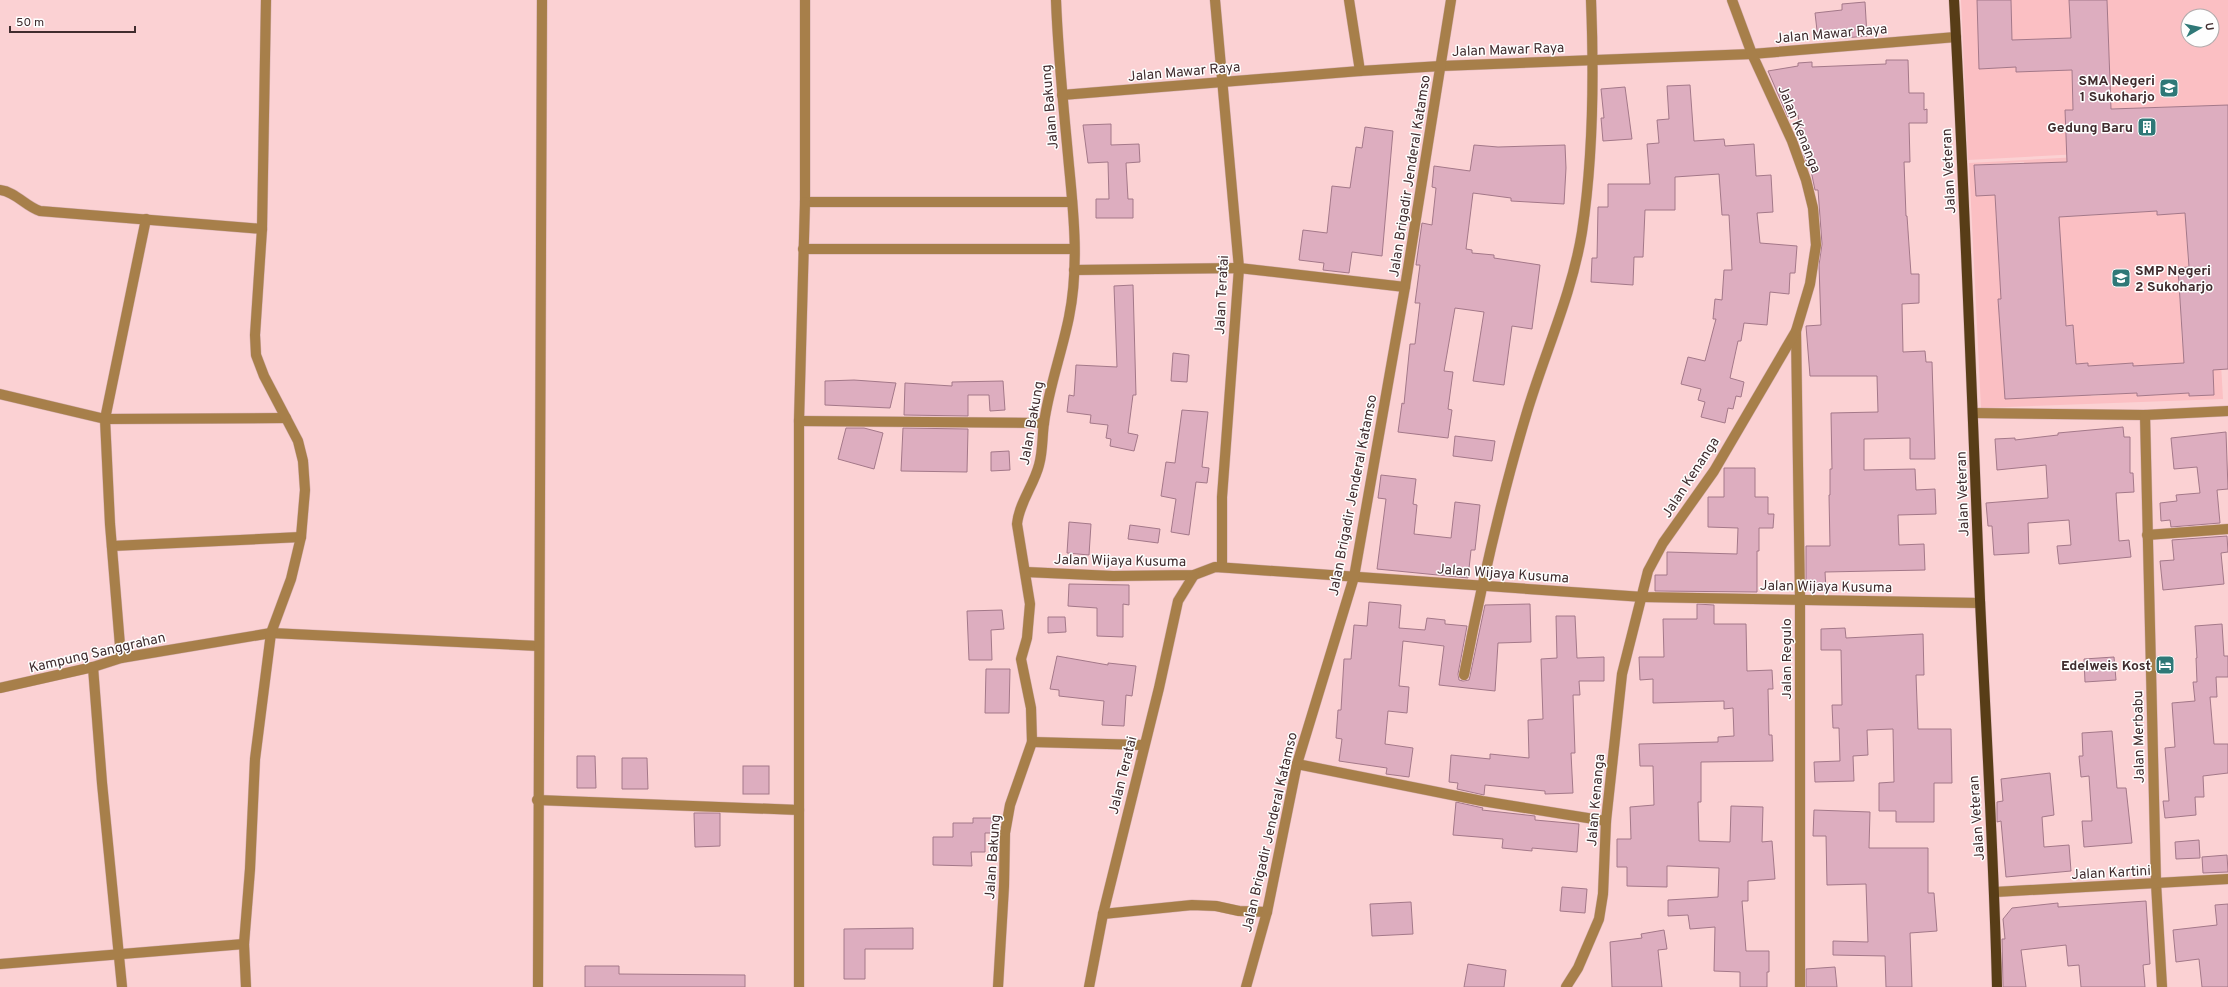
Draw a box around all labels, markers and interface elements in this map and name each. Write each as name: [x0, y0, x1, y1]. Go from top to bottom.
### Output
scale bar: [10, 8, 135, 34]
north arrow: [2180, 8, 2220, 48]
text: 50 m: [16, 15, 44, 31]
street label: Jalan Mawar Raya: [1774, 21, 1888, 48]
text: U: [2201, 22, 2216, 32]
street label: Jalan Mawar Raya: [1451, 40, 1565, 61]
street label: Jalan Mawar Raya: [1127, 59, 1241, 86]
street label: Jalan Bakung: [1038, 64, 1063, 150]
place label: SMA Negeri 1 Sukoharjo: [2079, 73, 2155, 106]
street label: Jalan Brigadir Jenderal Katamso: [1386, 74, 1435, 279]
school or university icon: SMA Negeri 1 Sukoharjo: [2158, 77, 2180, 99]
street label: Jalan Kenanga: [1773, 83, 1824, 176]
building icon: Gedung Baru: [2136, 116, 2158, 138]
place label: Gedung Baru: [2047, 120, 2133, 137]
street label: Jalan Veteran: [1939, 128, 1960, 214]
street label: Jalan Teratai: [1212, 255, 1233, 335]
place label: SMP Negeri 2 Sukoharjo: [2135, 263, 2213, 296]
school or university icon: SMP Negeri 2 Sukoharjo: [2110, 267, 2132, 289]
street label: Jalan Bakung: [1017, 380, 1048, 467]
street label: Jalan Brigadir Jenderal Katamso: [1326, 393, 1381, 597]
street label: Jalan Kenanga: [1659, 434, 1724, 521]
street label: Jalan Veteran: [1954, 451, 1973, 537]
street label: Jalan Wijaya Kusuma: [1054, 552, 1186, 571]
street label: Jalan Wijaya Kusuma: [1436, 561, 1569, 588]
street label: Jalan Wijaya Kusuma: [1760, 578, 1892, 597]
street label: Jalan Regulo: [1779, 618, 1796, 700]
street label: Kampung Sanggrahan: [27, 629, 167, 677]
hotel icon: Edelweis Kost: [2154, 654, 2176, 676]
place label: Edelweis Kost: [2061, 658, 2151, 675]
street label: Jalan Merbabu: [2130, 690, 2149, 784]
street label: Jalan Brigadir Jenderal Katamso: [1239, 731, 1302, 934]
street label: Jalan Teratai: [1106, 735, 1141, 816]
street label: Jalan Kenanga: [1584, 753, 1609, 847]
street label: Jalan Veteran: [1966, 775, 1989, 861]
street label: Jalan Bakung: [982, 814, 1005, 900]
street label: Jalan Kartini: [2071, 863, 2151, 884]

